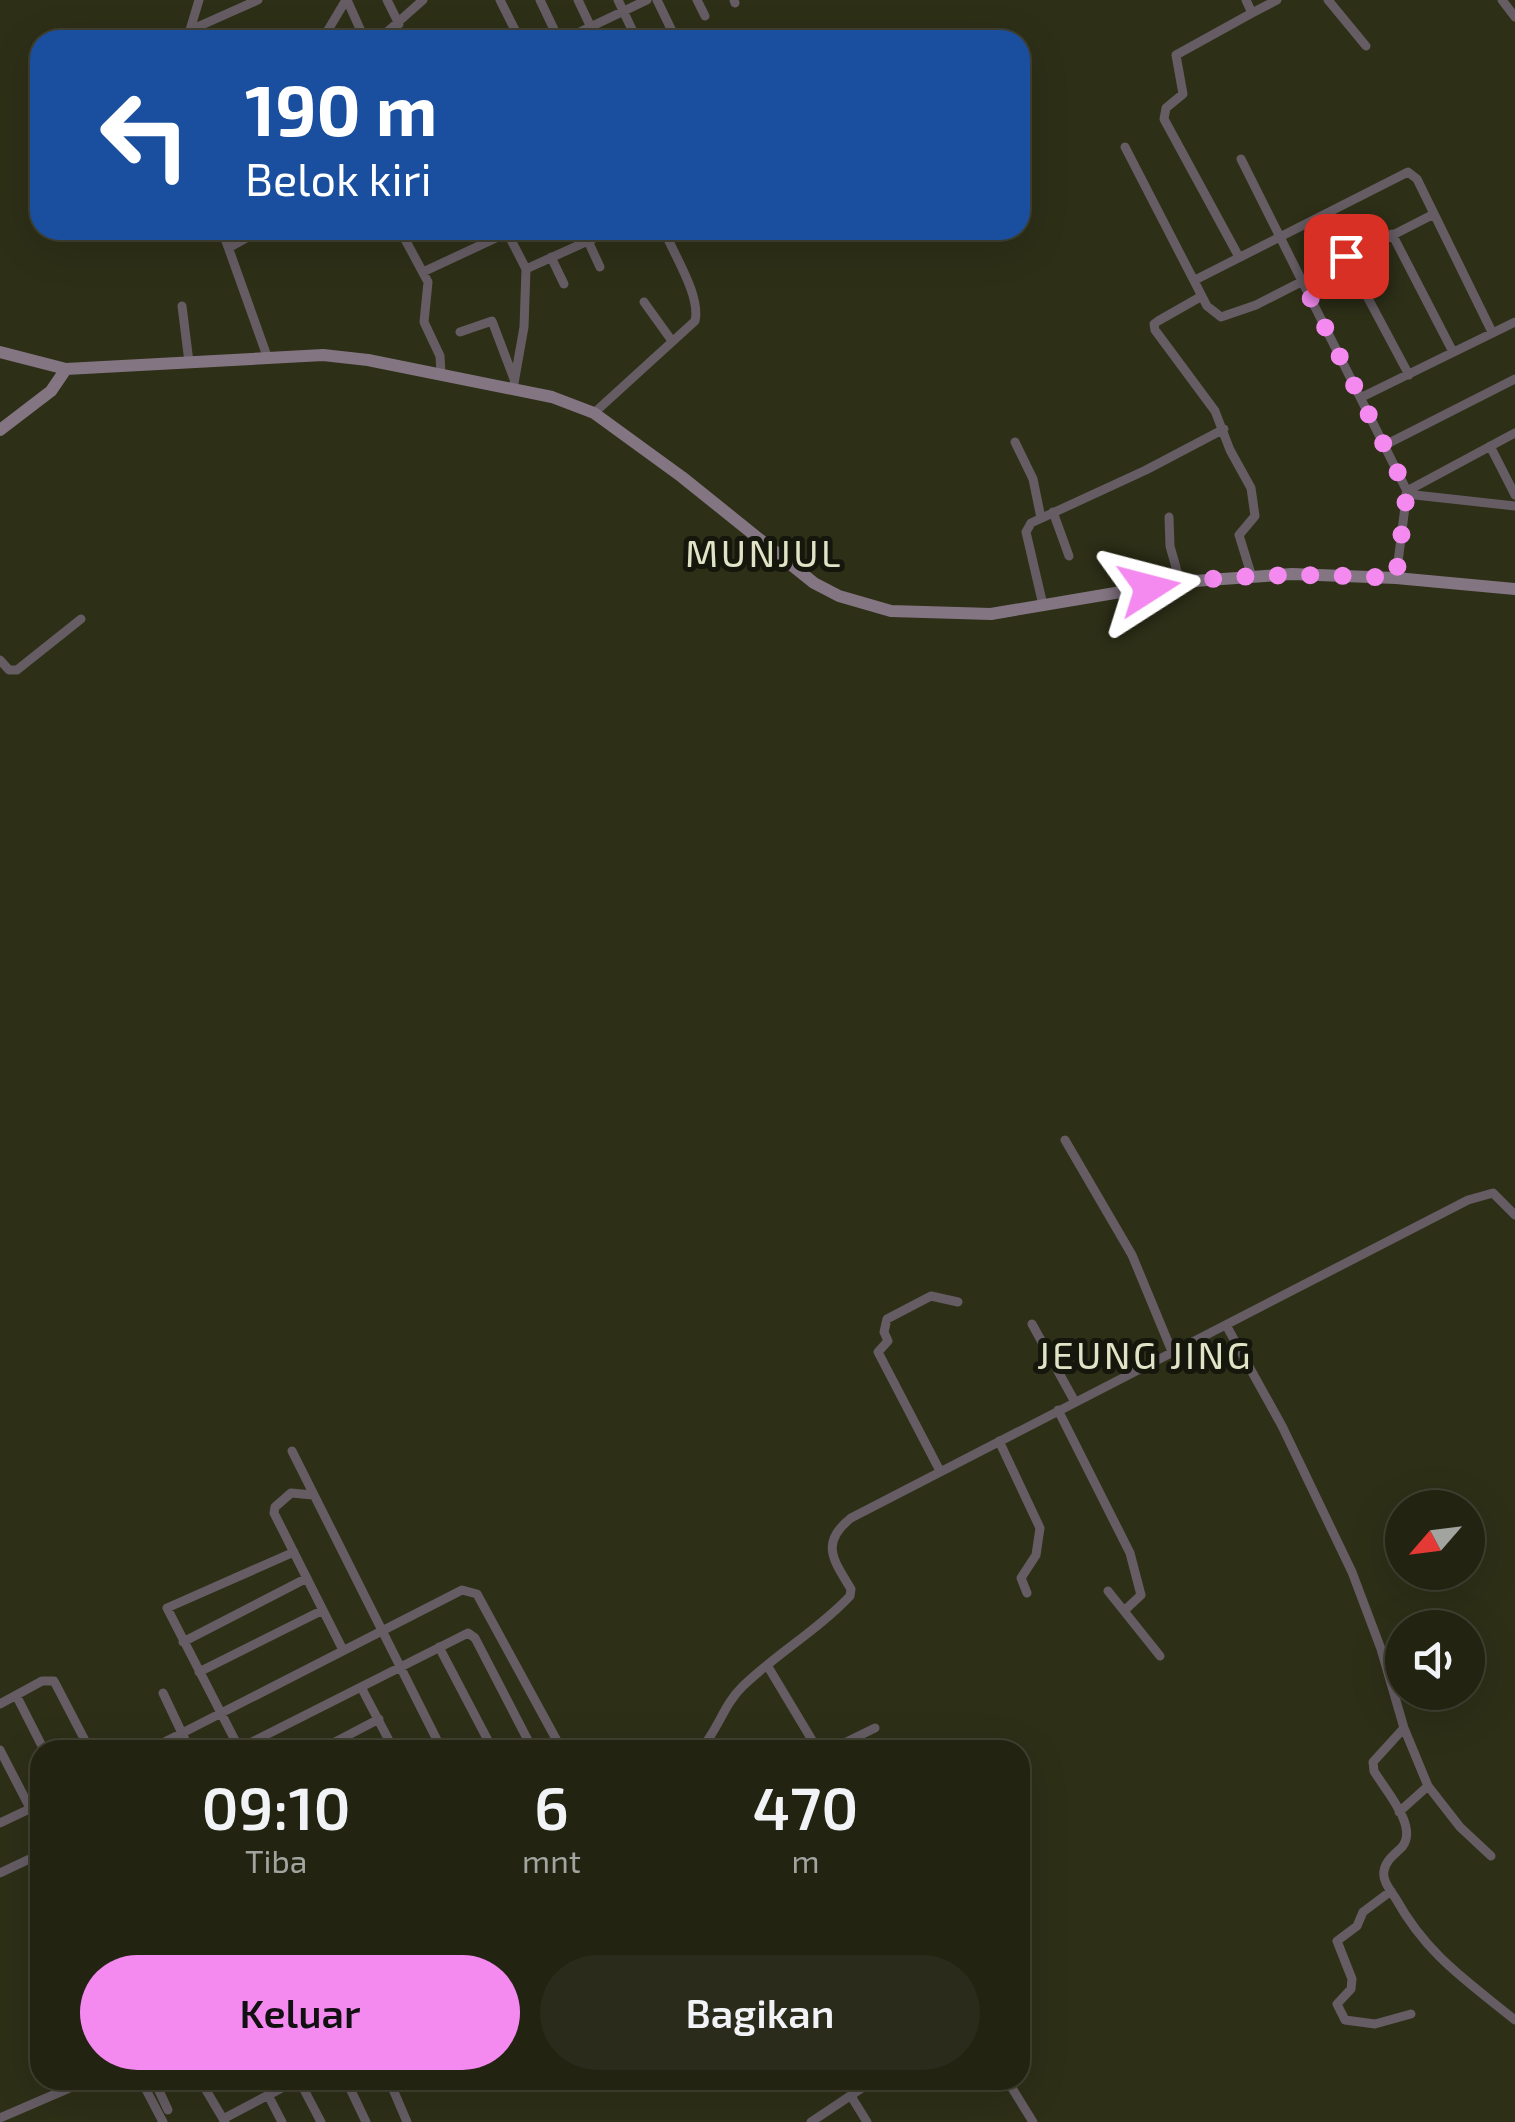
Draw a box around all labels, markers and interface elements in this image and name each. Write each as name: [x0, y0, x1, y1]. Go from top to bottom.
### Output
text: 190 m: [245, 66, 438, 150]
icon: left: [80, 70, 210, 200]
text: Belok kiri: [245, 151, 432, 205]
pin: [1304, 214, 1389, 299]
icon: arrive: [1319, 229, 1374, 284]
district label: MUNJUL: [685, 529, 843, 575]
position arrow: [1097, 536, 1201, 640]
district label: JEUNG JING: [1037, 1331, 1253, 1377]
north arrow: [1385, 1490, 1485, 1590]
map controls: [1385, 1490, 1485, 1710]
button: sound: [1385, 1610, 1485, 1710]
text: 09:10: [201, 1770, 351, 1842]
text: 6: [534, 1770, 569, 1842]
text: 470: [752, 1770, 859, 1842]
text: Tiba: [245, 1841, 307, 1879]
text: mnt: [522, 1841, 581, 1879]
text: m: [791, 1841, 819, 1879]
button: Keluar: [80, 1955, 520, 2070]
button: Bagikan: [540, 1955, 980, 2070]

